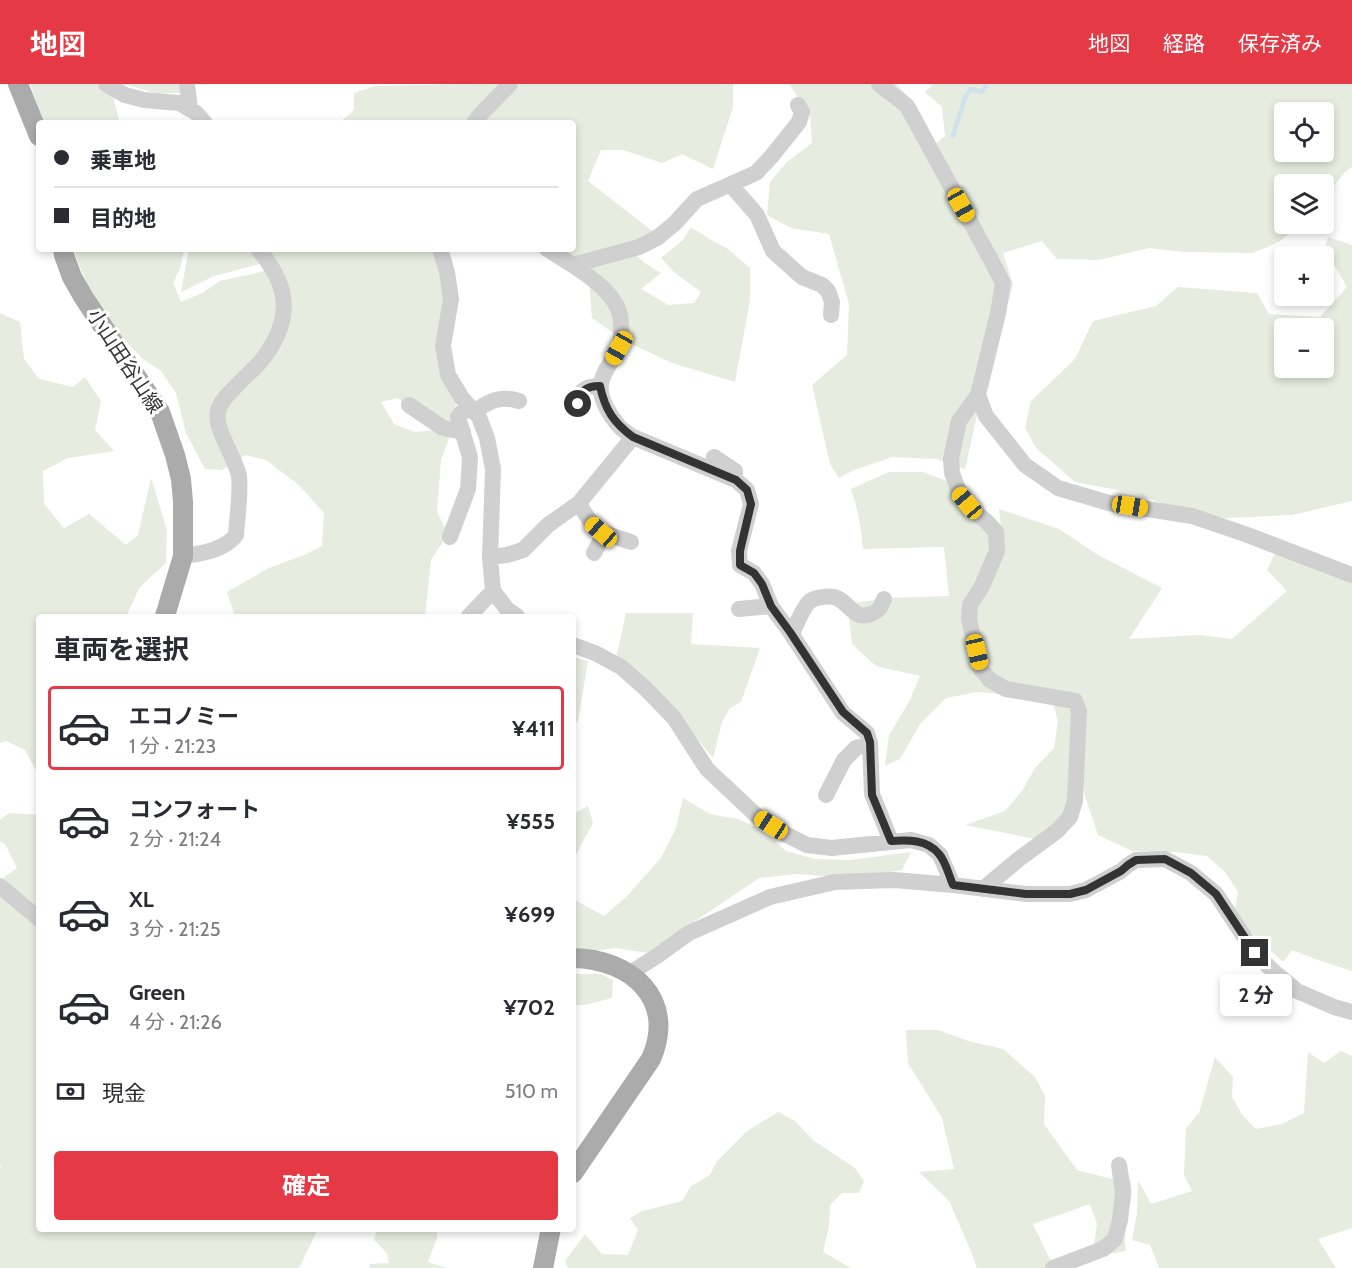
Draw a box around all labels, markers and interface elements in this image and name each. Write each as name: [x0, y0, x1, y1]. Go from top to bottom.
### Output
text: 地図: [30, 27, 86, 61]
text: 地図: [1088, 31, 1130, 56]
text: 経路: [1163, 31, 1205, 56]
text: 保存済み: [1238, 31, 1322, 56]
map controls: [1274, 102, 1334, 378]
button: locate: [1274, 102, 1334, 162]
text: 乗車地: [90, 147, 156, 174]
button: layers: [1274, 174, 1334, 234]
car: [944, 185, 978, 225]
text: 目的地: [90, 205, 156, 232]
button: +: [1274, 246, 1334, 306]
street label: 小山田谷山線: [82, 304, 168, 418]
button: −: [1274, 318, 1334, 378]
car: [602, 328, 636, 368]
route start: [564, 390, 591, 417]
car: [949, 483, 985, 523]
car: [1111, 494, 1149, 518]
car: [582, 513, 620, 551]
car: [964, 632, 990, 672]
text: 車両を選択: [54, 633, 189, 666]
icon: car: [57, 701, 111, 755]
text: エコノミー: [129, 703, 239, 730]
text: ¥411: [512, 715, 555, 742]
text: 1 分 · 21:23: [129, 734, 216, 758]
icon: car: [57, 794, 111, 848]
text: コンフォート: [129, 796, 260, 823]
text: ¥555: [506, 808, 555, 835]
car: [751, 808, 791, 842]
text: 2 分 · 21:24: [129, 827, 221, 851]
text: XL: [129, 886, 154, 913]
icon: car: [57, 887, 111, 941]
text: ¥699: [505, 901, 555, 928]
text: 3 分 · 21:25: [129, 917, 221, 941]
route end: [1241, 939, 1268, 966]
callout: 2 分: [1219, 974, 1291, 1016]
text: Green: [129, 979, 185, 1006]
icon: car: [57, 980, 111, 1034]
text: 2 分: [1238, 983, 1274, 1007]
text: ¥702: [504, 994, 555, 1021]
text: 4 分 · 21:26: [129, 1010, 222, 1034]
icon: cash: [54, 1075, 87, 1108]
text: 510 m: [505, 1079, 558, 1103]
text: 現金: [102, 1080, 146, 1107]
button: 確定: [54, 1151, 558, 1220]

